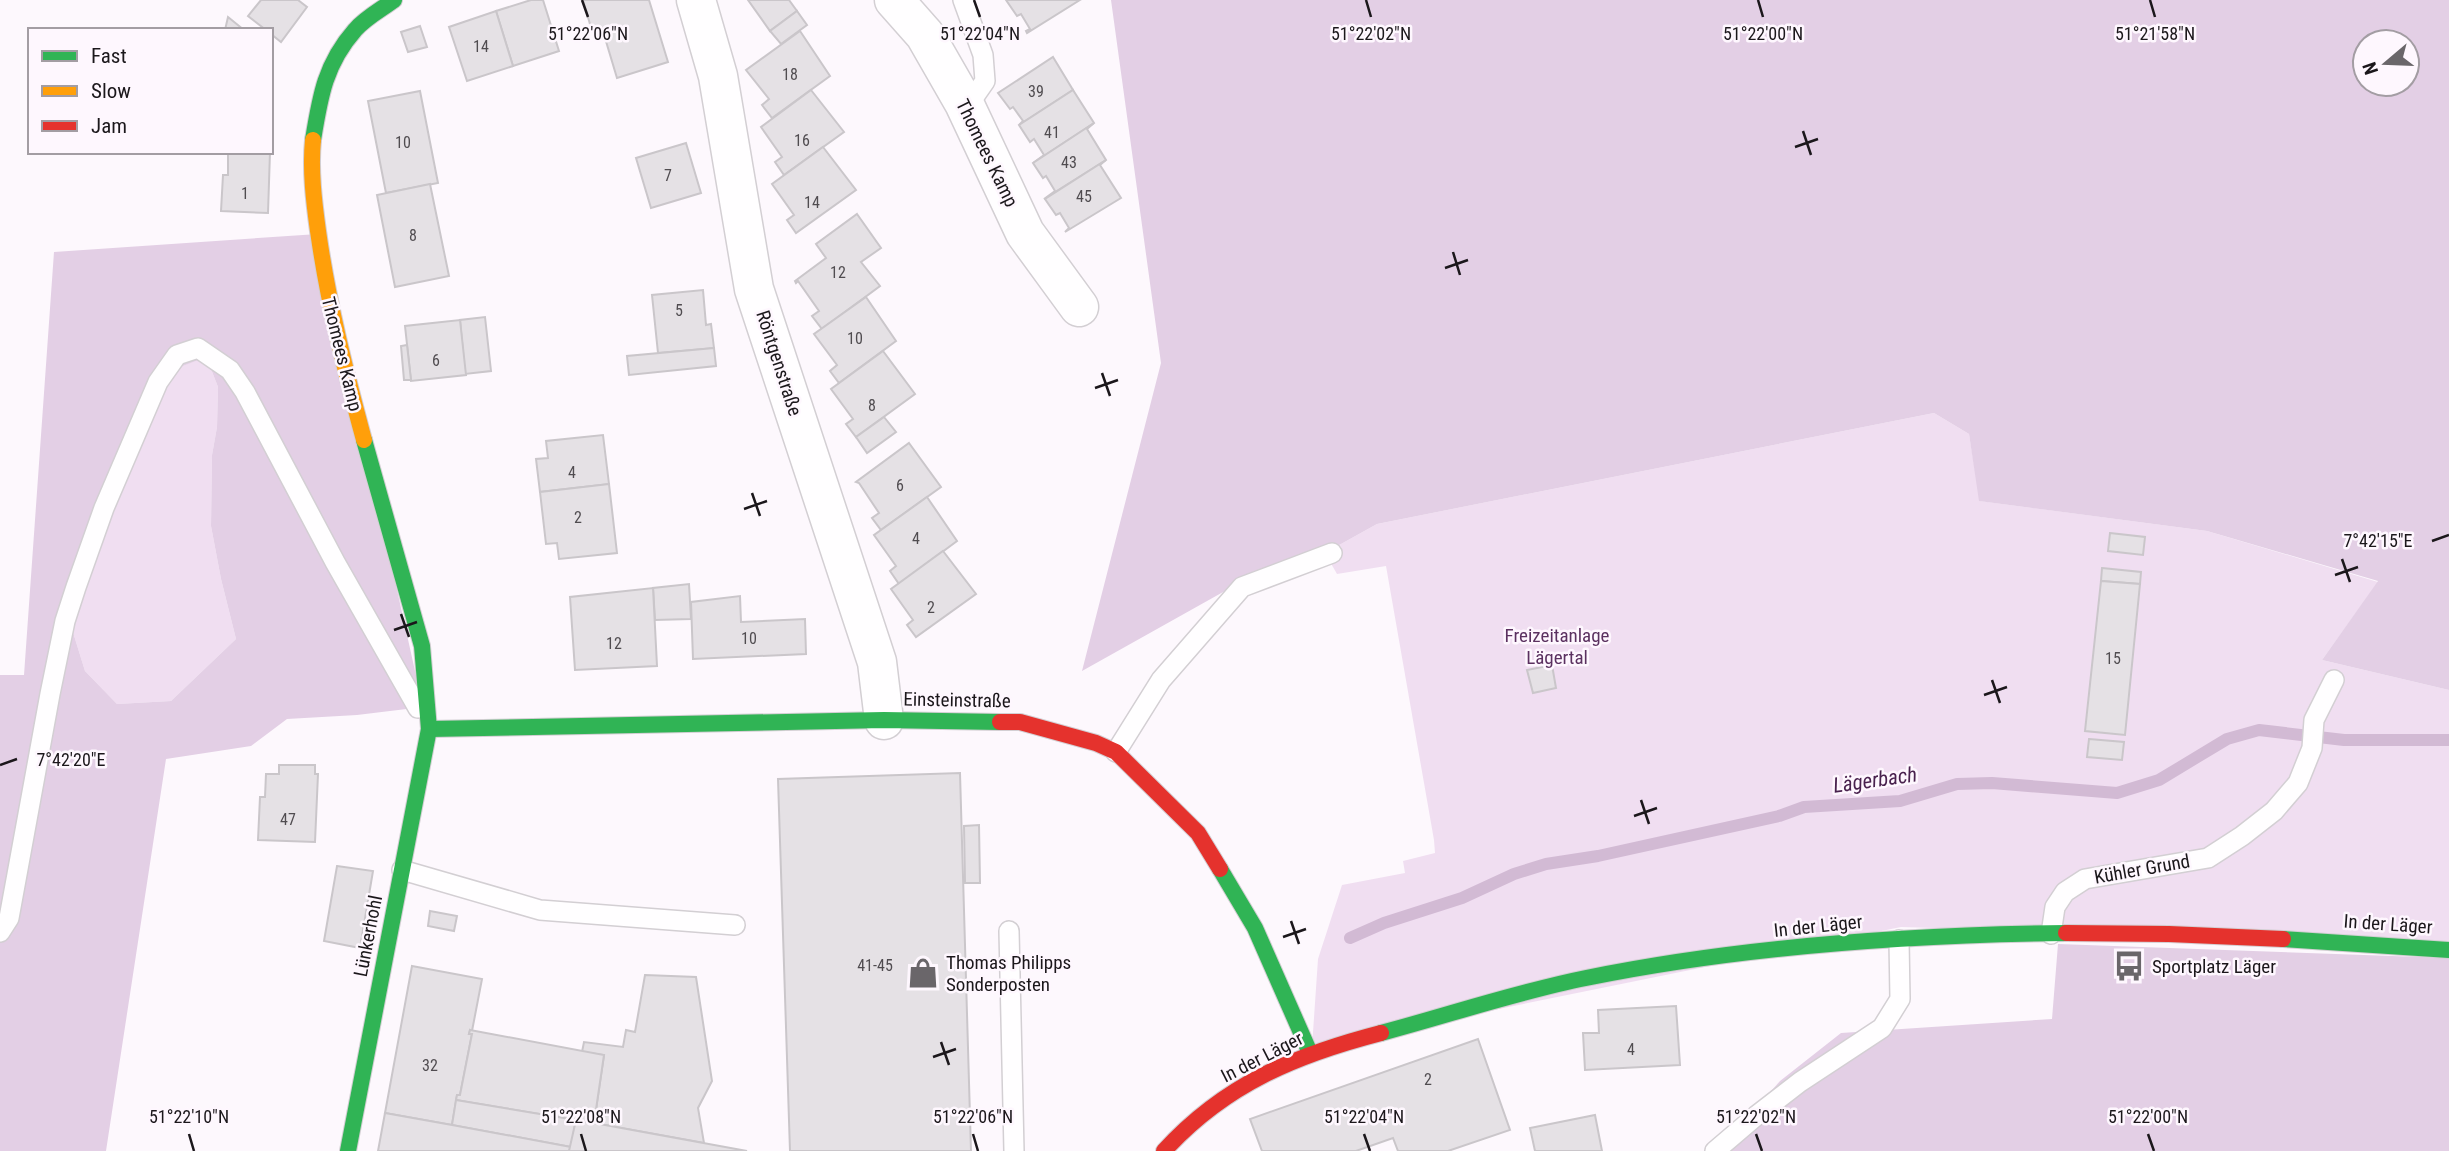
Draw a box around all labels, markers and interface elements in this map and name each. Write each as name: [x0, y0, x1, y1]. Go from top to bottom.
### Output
text: 51°22'06"N: [548, 23, 628, 44]
text: 51°22'04"N: [940, 23, 1020, 44]
text: 51°22'02"N: [1331, 23, 1411, 44]
text: 51°22'00"N: [1723, 23, 1803, 44]
text: 51°21'58"N: [2115, 23, 2195, 44]
legend: [28, 28, 273, 154]
north arrow: [2351, 28, 2421, 98]
house number: 14: [473, 37, 489, 56]
text: Fast: [91, 44, 127, 68]
text: N: [2358, 59, 2383, 78]
house number: 18: [782, 65, 798, 84]
text: Slow: [91, 79, 131, 103]
house number: 39: [1028, 82, 1044, 101]
street label: Thomees Kamp: [951, 95, 1023, 211]
text: Jam: [91, 114, 127, 138]
house number: 41: [1044, 123, 1060, 142]
house number: 16: [794, 131, 810, 150]
house number: 10: [395, 133, 411, 152]
house number: 43: [1061, 153, 1077, 172]
house number: 7: [664, 166, 672, 185]
house number: 1: [241, 184, 249, 203]
house number: 45: [1076, 187, 1092, 206]
house number: 14: [804, 193, 820, 212]
house number: 8: [409, 226, 417, 245]
house number: 12: [830, 263, 846, 282]
street label: Thomees Kamp: [317, 295, 367, 413]
house number: 5: [675, 301, 683, 320]
street label: Röntgenstraße: [751, 307, 807, 419]
house number: 10: [847, 329, 863, 348]
house number: 6: [432, 351, 440, 370]
house number: 8: [868, 396, 876, 415]
house number: 4: [568, 463, 576, 482]
house number: 6: [896, 476, 904, 495]
house number: 2: [574, 508, 582, 527]
house number: 4: [912, 529, 920, 548]
text: 7°42'15"E: [2343, 530, 2413, 551]
house number: 2: [927, 598, 935, 617]
park label: Freizeitanlage Lägertal: [1505, 624, 1610, 669]
house number: 10: [741, 629, 757, 648]
house number: 12: [606, 634, 622, 653]
house number: 15: [2105, 649, 2121, 668]
street label: Einsteinstraße: [903, 688, 1011, 712]
text: 7°42'20"E: [36, 749, 106, 770]
water label: Lägerbach: [1832, 762, 1918, 798]
house number: 47: [280, 810, 296, 829]
street label: Kühler Grund: [2092, 849, 2192, 889]
street label: Lünkerhohl: [349, 893, 387, 979]
street label: In der Läger: [2343, 909, 2433, 939]
street label: In der Läger: [1773, 910, 1864, 942]
bus stop icon: Sportplatz Läger: [2112, 949, 2146, 983]
place label: Thomas Philipps Sonderposten: [946, 951, 1071, 996]
place label: Sportplatz Läger: [2152, 955, 2276, 978]
house number: 41-45: [857, 956, 893, 975]
shop icon: Thomas Philipps Sonderposten: [906, 956, 940, 990]
street label: In der Läger: [1217, 1026, 1307, 1087]
house number: 4: [1627, 1040, 1635, 1059]
house number: 32: [422, 1056, 438, 1075]
house number: 2: [1424, 1070, 1432, 1089]
text: 51°22'10"N: [149, 1106, 229, 1127]
text: 51°22'08"N: [541, 1106, 621, 1127]
text: 51°22'06"N: [933, 1106, 1013, 1127]
text: 51°22'04"N: [1324, 1106, 1404, 1127]
text: 51°22'02"N: [1716, 1106, 1796, 1127]
text: 51°22'00"N: [2108, 1106, 2188, 1127]

